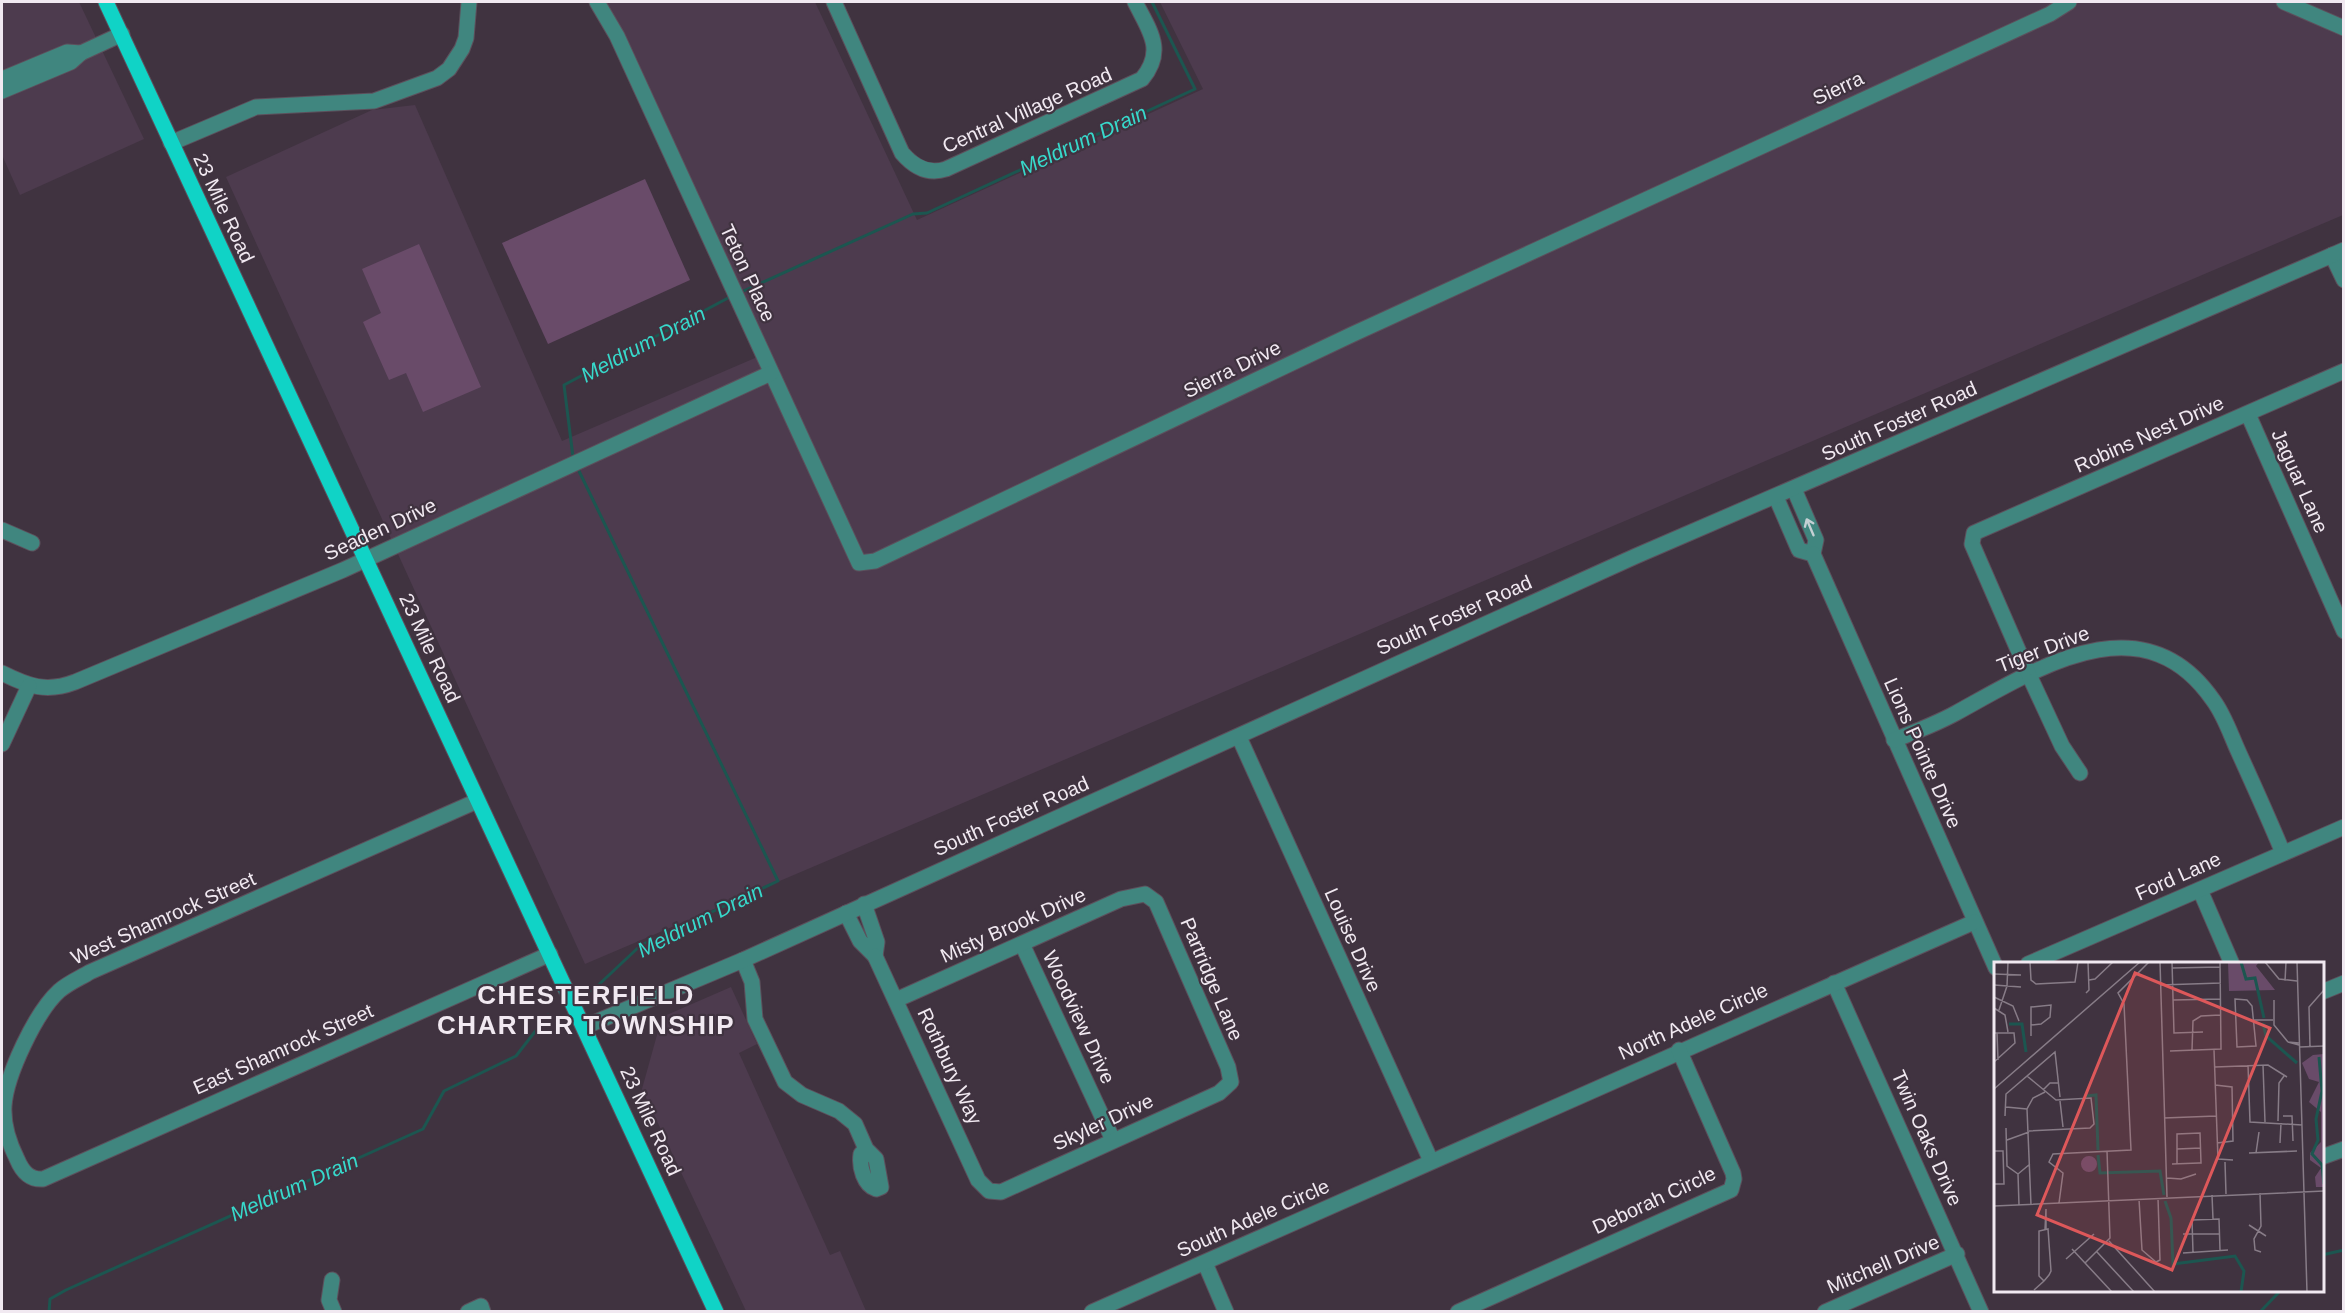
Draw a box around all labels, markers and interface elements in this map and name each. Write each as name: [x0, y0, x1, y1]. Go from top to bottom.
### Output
street label: Central Village Road: [939, 63, 1115, 157]
street label: Sierra: [1809, 66, 1868, 109]
water label: Meldrum Drain: [1016, 100, 1150, 180]
street label: 23 Mile Road: [189, 150, 259, 266]
street label: Teton Place: [716, 221, 780, 325]
water label: Meldrum Drain: [577, 302, 709, 386]
street label: Sierra Drive: [1180, 336, 1284, 402]
street label: South Foster Road: [1818, 377, 1980, 465]
street label: Robins Nest Drive: [2071, 391, 2227, 477]
street label: Jaguar Lane: [2267, 426, 2333, 536]
street label: Seaden Drive: [320, 493, 440, 565]
one-way arrow: [1804, 518, 1815, 536]
street label: South Foster Road: [1373, 571, 1535, 659]
street label: 23 Mile Road: [395, 590, 465, 706]
street label: Tiger Drive: [1994, 621, 2092, 677]
street label: Lions Pointe Drive: [1880, 674, 1966, 832]
street label: South Foster Road: [930, 772, 1092, 860]
street label: Ford Lane: [2132, 847, 2224, 905]
street label: West Shamrock Street: [67, 867, 259, 969]
water label: Meldrum Drain: [633, 878, 767, 962]
street label: Misty Brook Drive: [937, 883, 1089, 967]
street label: Louise Drive: [1320, 885, 1386, 995]
street label: Partridge Lane: [1176, 914, 1248, 1044]
street label: Woodview Drive: [1039, 947, 1119, 1087]
inset map: [1994, 962, 2324, 1292]
street label: North Adele Circle: [1615, 978, 1771, 1064]
district label: CHESTERFIELD CHARTER TOWNSHIP: [437, 980, 735, 1040]
street label: East Shamrock Street: [190, 999, 377, 1099]
street label: Rothbury Way: [913, 1004, 987, 1128]
street label: 23 Mile Road: [616, 1063, 686, 1179]
street label: Twin Oaks Drive: [1887, 1067, 1967, 1209]
street label: Skyler Drive: [1050, 1089, 1156, 1155]
water label: Meldrum Drain: [226, 1148, 362, 1226]
street label: Deborah Circle: [1589, 1162, 1719, 1238]
street label: South Adele Circle: [1173, 1174, 1333, 1262]
street label: Mitchell Drive: [1823, 1230, 1943, 1298]

